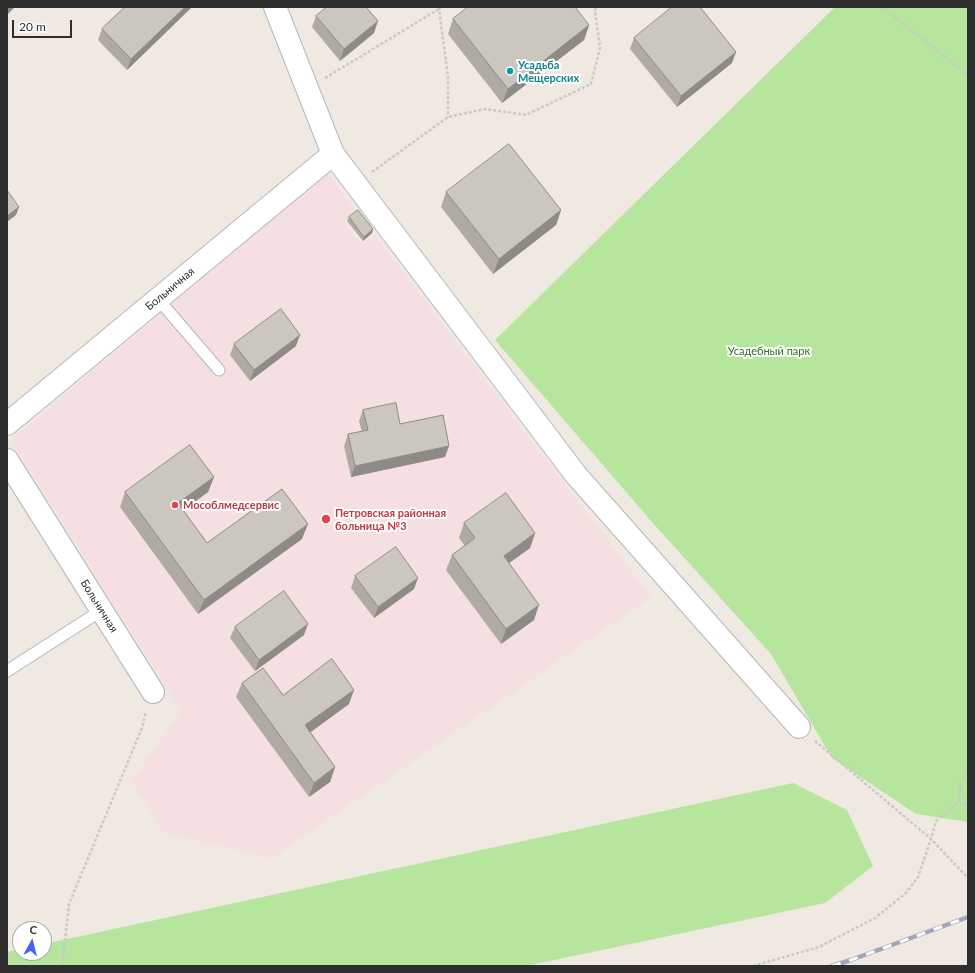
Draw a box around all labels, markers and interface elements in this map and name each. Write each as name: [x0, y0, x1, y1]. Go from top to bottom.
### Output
scale bar: [14, 12, 74, 38]
text: 20 m: [19, 19, 46, 34]
place label: Усадьба Мещерских: [518, 58, 579, 84]
marker: Усадьба Мещерских: [505, 66, 515, 76]
street label: Больничная: [143, 265, 197, 313]
park label: Усадебный парк: [728, 344, 810, 358]
place label: Мособлмедсервис: [183, 498, 279, 512]
marker: Мособлмедсервис: [170, 500, 180, 510]
place label: Петровская районная больница №3: [335, 506, 446, 532]
marker: Петровская районная больница №3: [320, 513, 332, 525]
street label: Больничная: [78, 577, 120, 635]
north arrow: [12, 921, 52, 961]
text: С: [29, 923, 38, 936]

